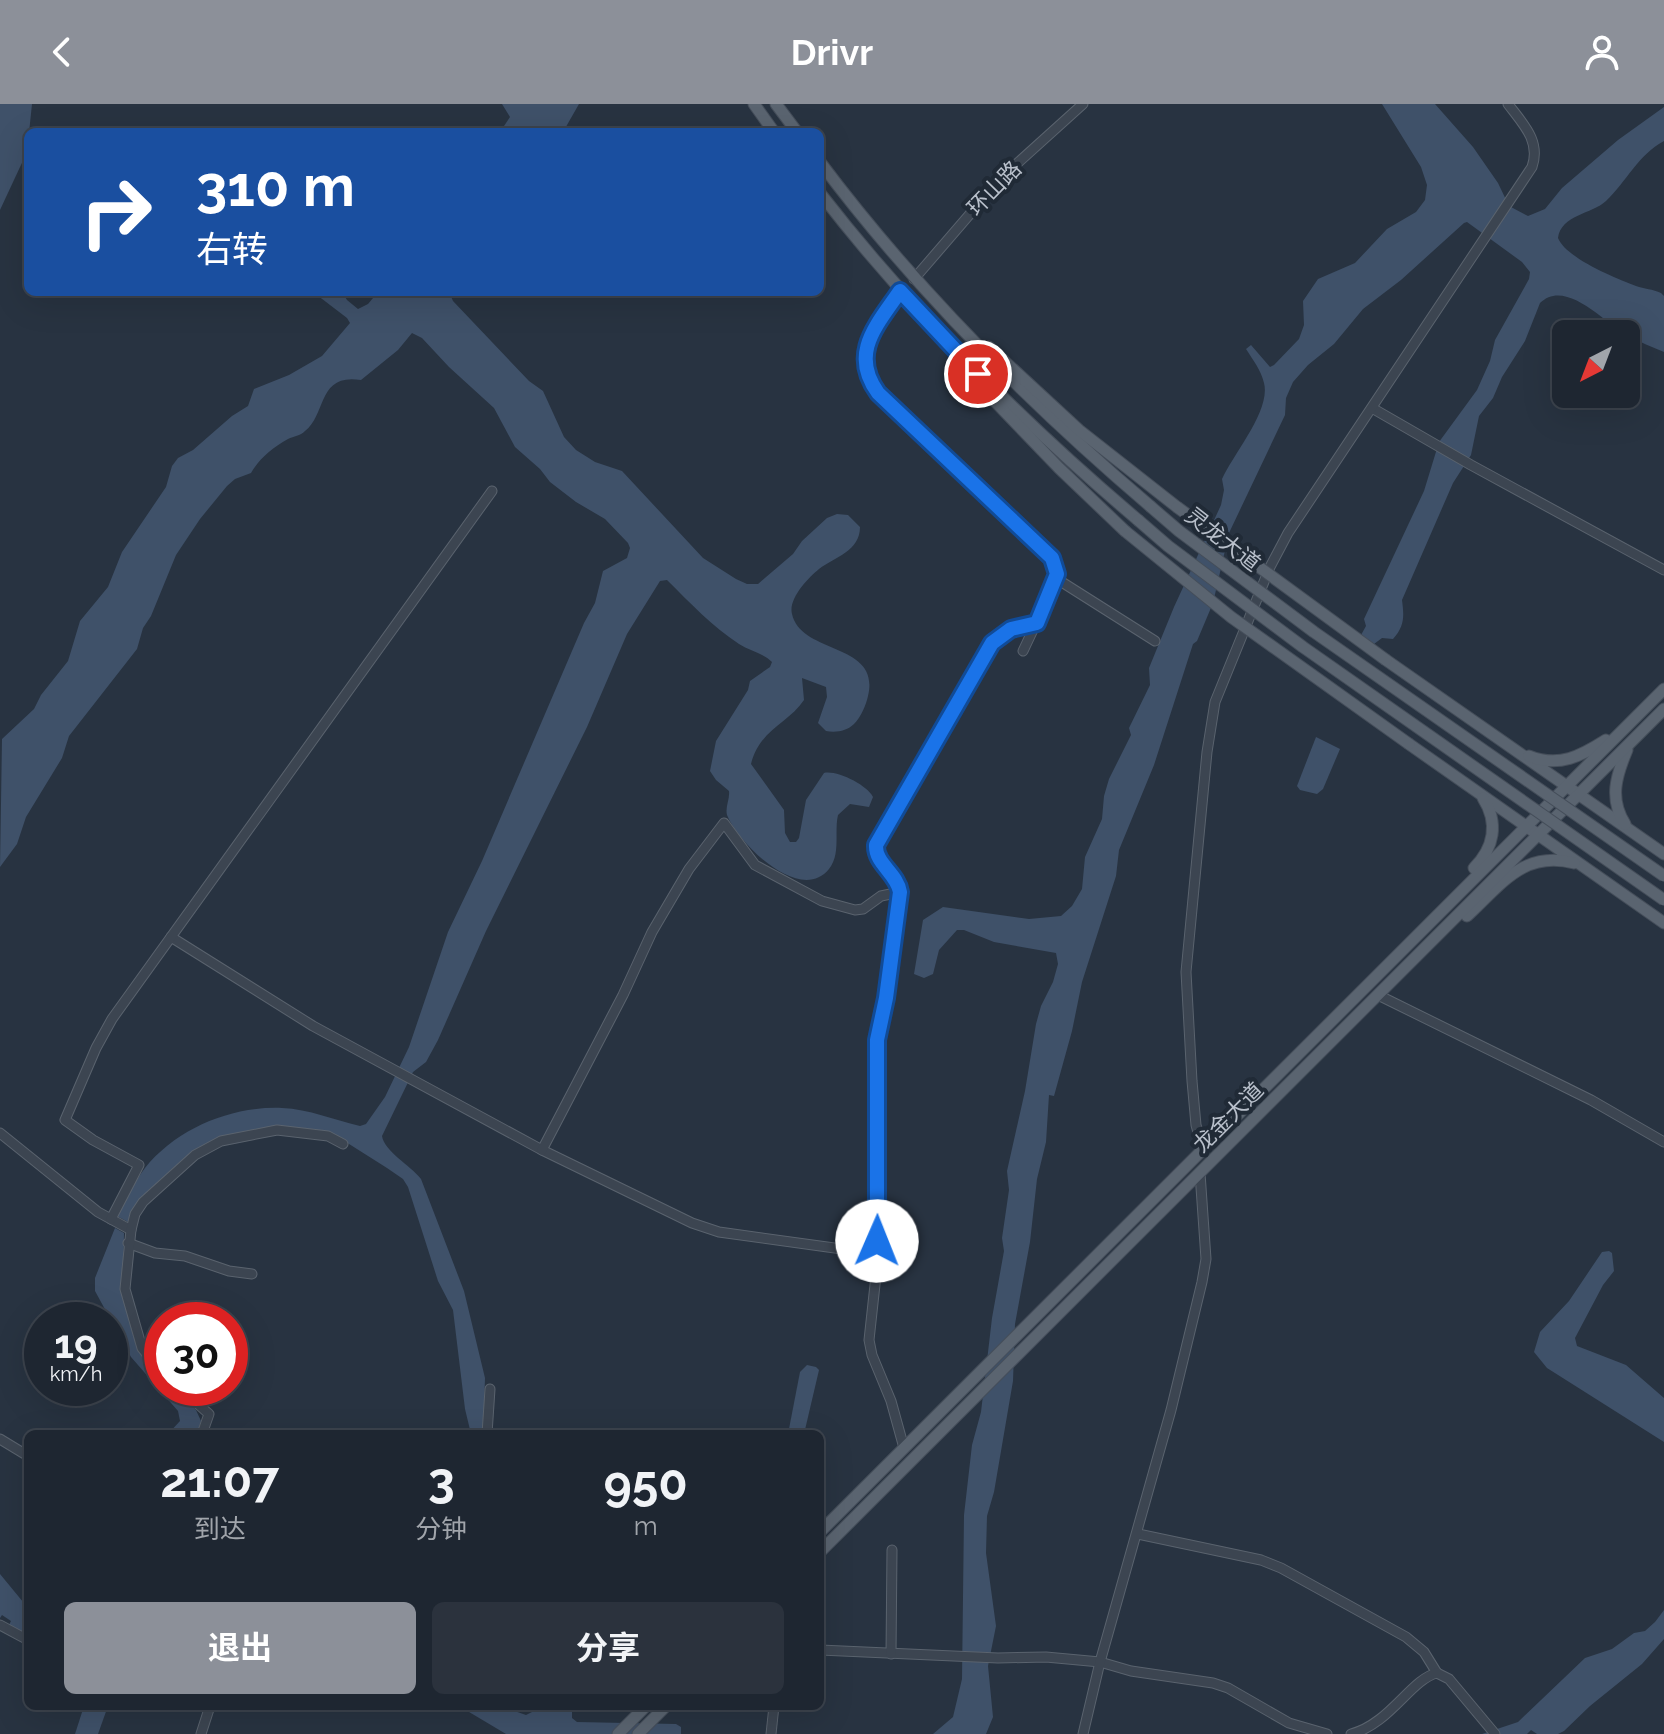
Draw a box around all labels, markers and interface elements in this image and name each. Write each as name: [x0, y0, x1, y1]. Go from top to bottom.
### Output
icon: back: [40, 30, 84, 74]
icon: person: [1580, 30, 1624, 74]
text: Drivr: [791, 31, 873, 73]
text: 310 m: [196, 153, 355, 219]
street label: 环山路: [962, 155, 1026, 221]
icon: right: [64, 160, 168, 264]
text: 右转: [196, 228, 268, 270]
north arrow: [1552, 320, 1640, 408]
map controls: [1552, 320, 1640, 408]
pin: [944, 340, 1012, 408]
icon: arrive: [956, 352, 1000, 396]
street label: 灵龙大道: [1180, 502, 1266, 576]
street label: 龙金大道: [1188, 1077, 1268, 1157]
position arrow: [835, 1199, 919, 1283]
speed limit sign: 30: [144, 1302, 248, 1406]
text: 19: [54, 1320, 98, 1367]
text: km/h: [50, 1362, 102, 1386]
text: 21:07: [160, 1452, 279, 1508]
text: 3: [428, 1452, 455, 1508]
text: 950: [603, 1455, 688, 1511]
text: m: [634, 1511, 658, 1541]
text: 到达: [194, 1514, 246, 1544]
text: 分钟: [415, 1514, 467, 1544]
button: 退出: [64, 1602, 416, 1694]
button: 分享: [432, 1602, 784, 1694]

